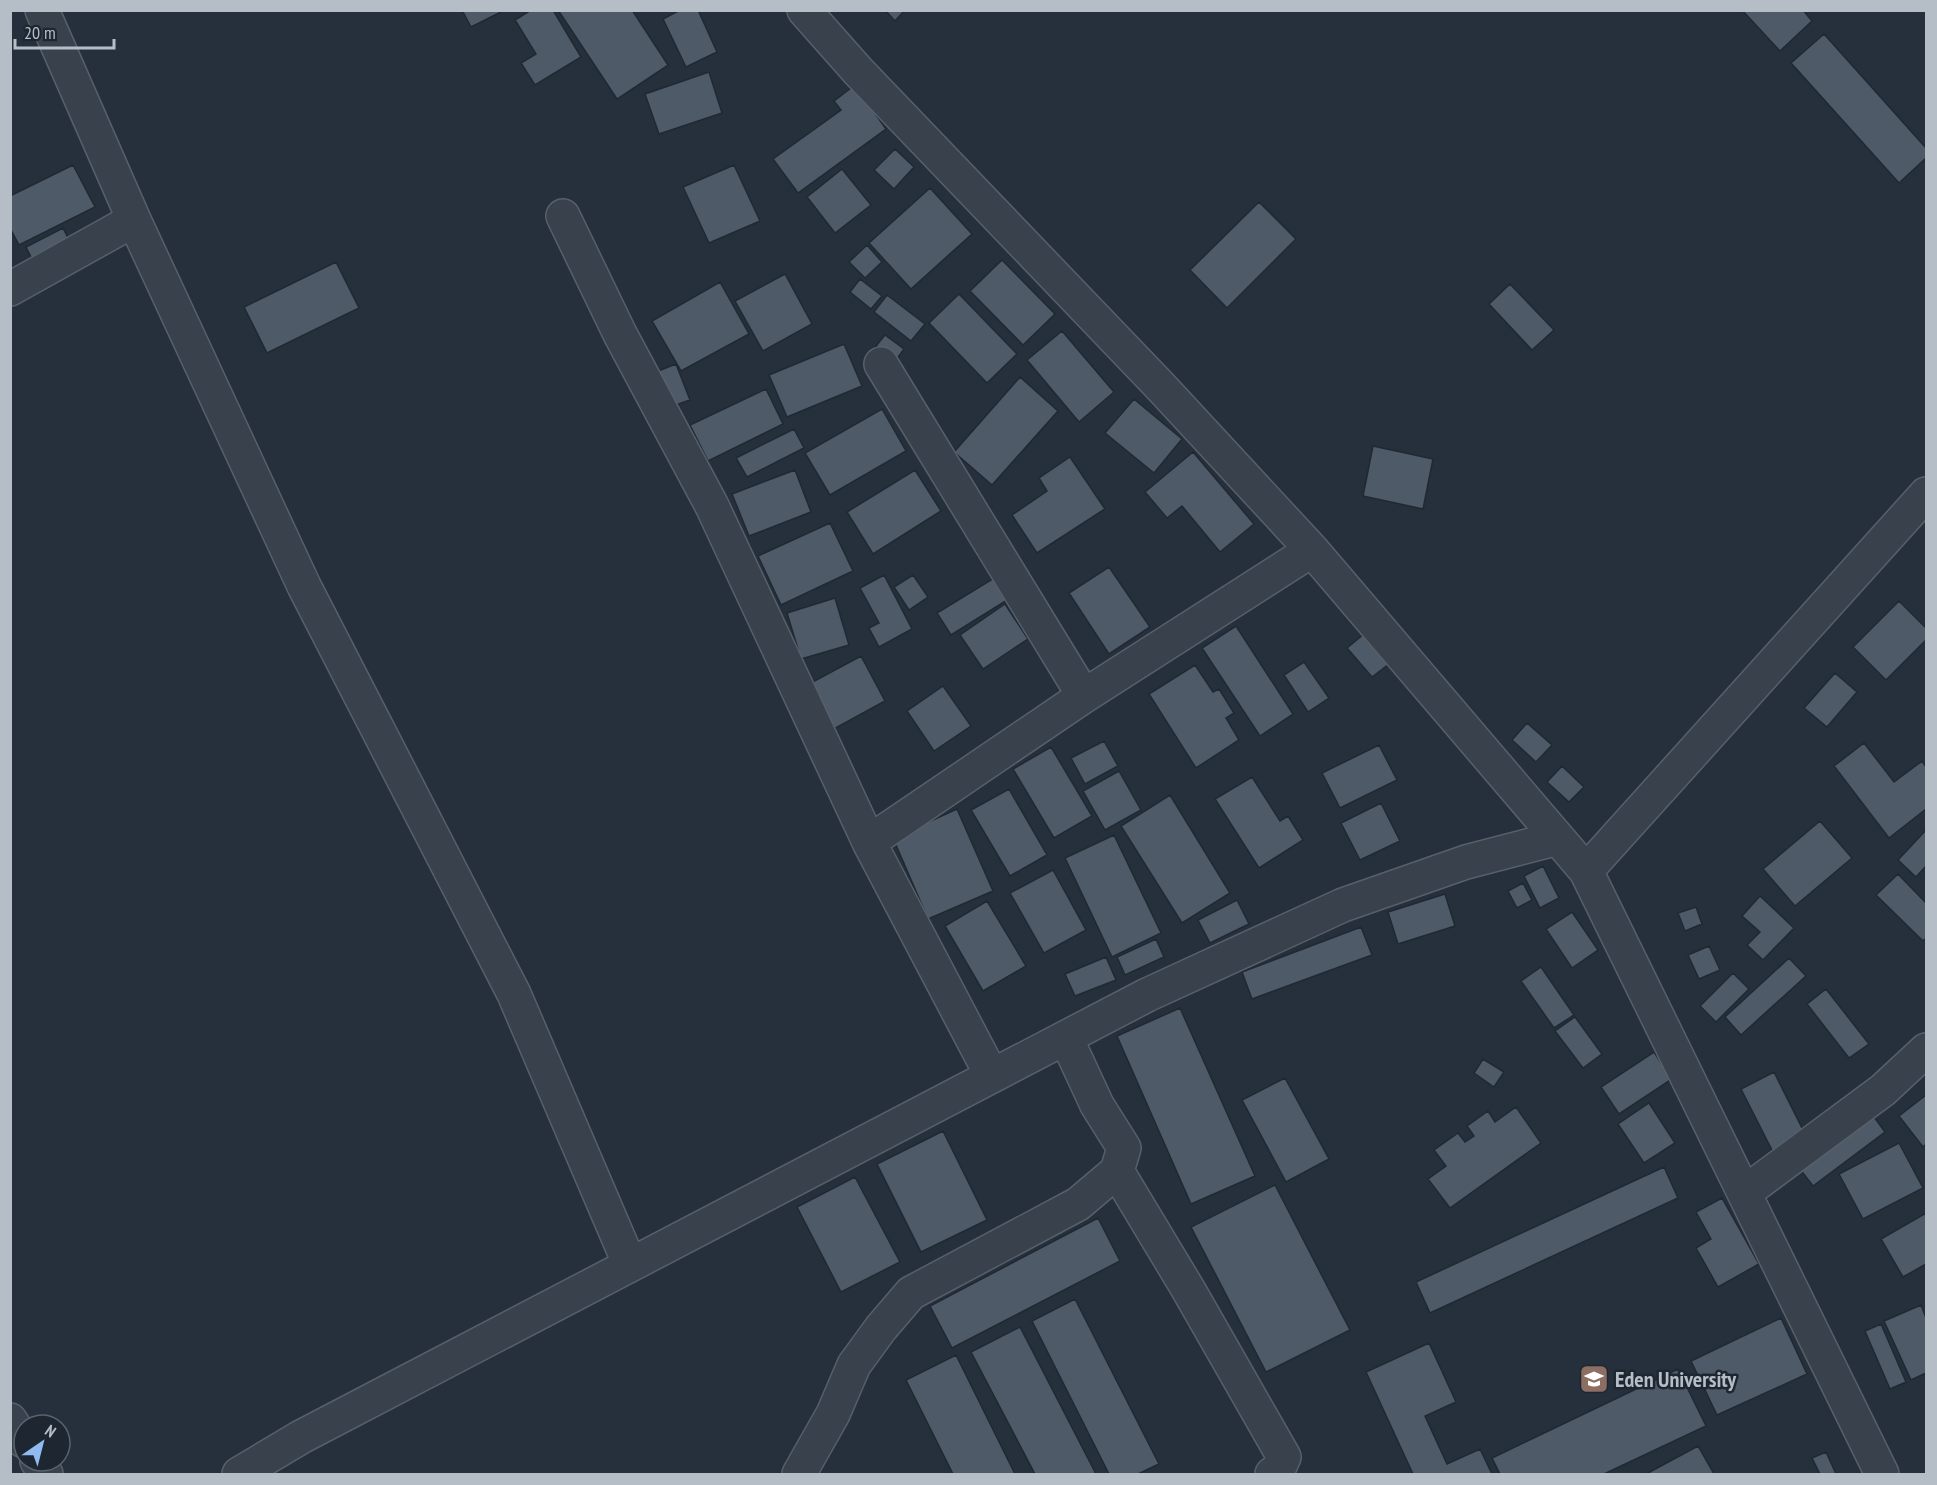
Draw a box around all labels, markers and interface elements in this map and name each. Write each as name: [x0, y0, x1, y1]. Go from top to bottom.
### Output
scale bar: [15, 12, 114, 50]
text: 20 m: [24, 21, 56, 44]
school or university icon: Eden University: [1578, 1363, 1610, 1395]
place label: Eden University: [1615, 1365, 1737, 1393]
north arrow: [12, 1413, 72, 1473]
text: N: [41, 1420, 60, 1441]

